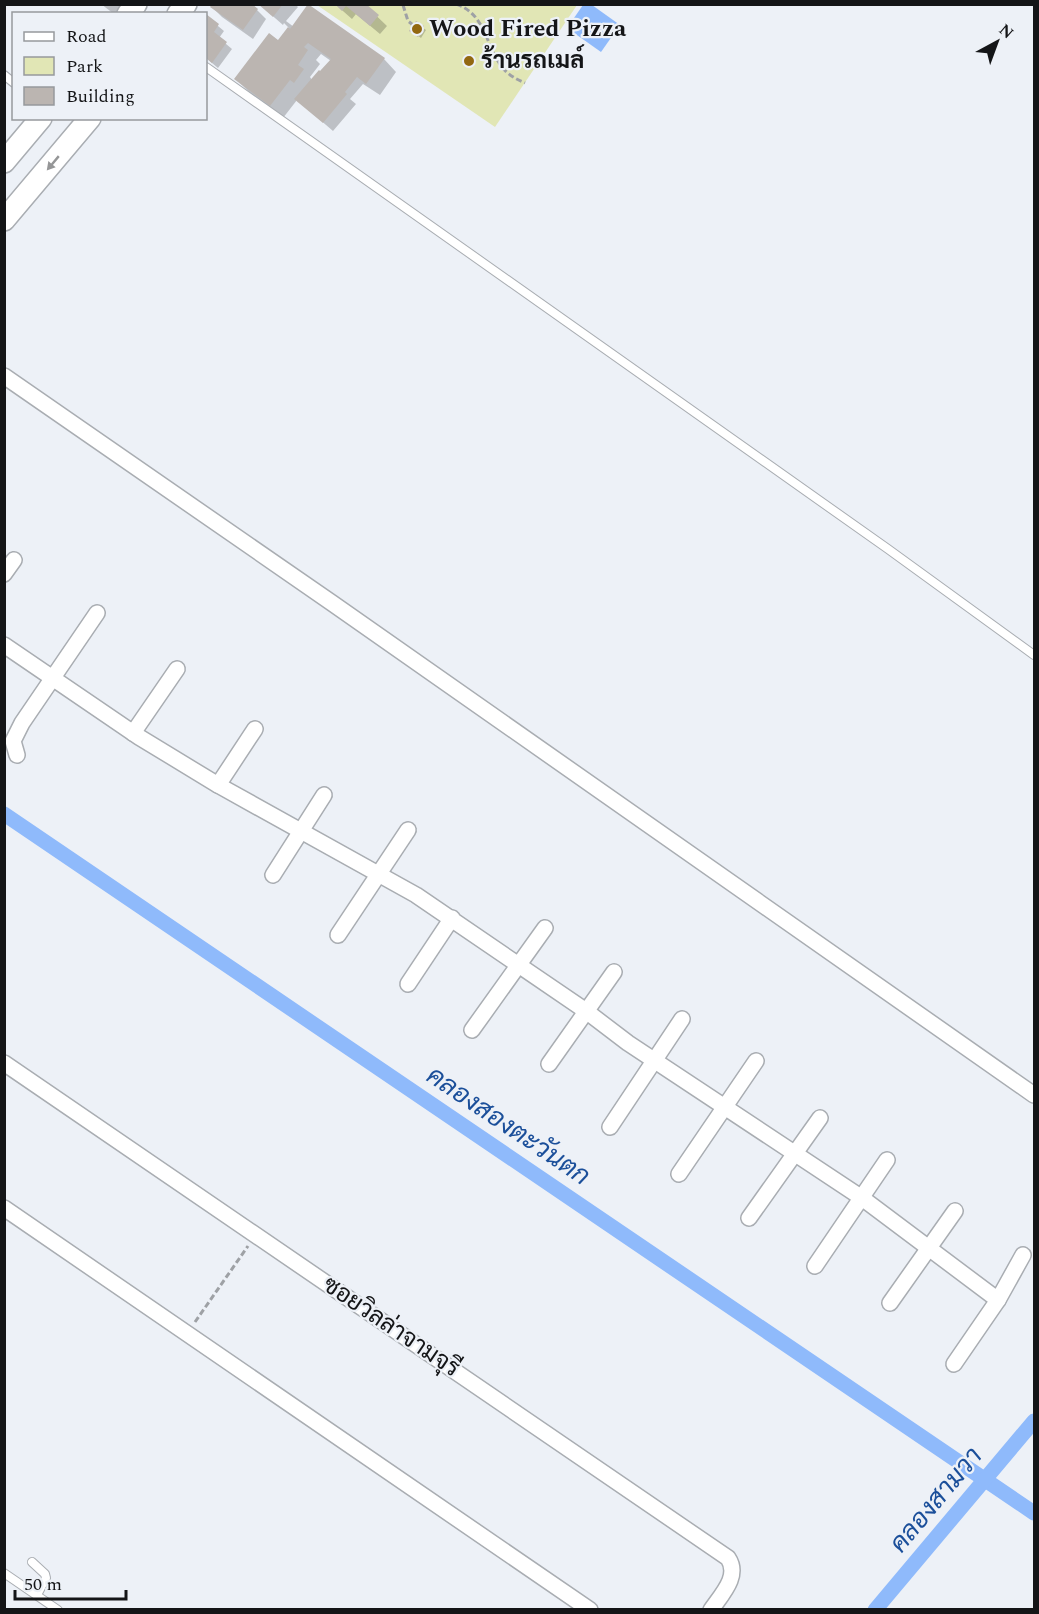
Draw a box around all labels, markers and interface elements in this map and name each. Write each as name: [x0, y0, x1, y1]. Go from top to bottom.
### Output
place label: Wood Fired Pizza: [429, 11, 627, 47]
legend: [12, 12, 207, 120]
north arrow: [967, 12, 1027, 72]
text: N: [993, 18, 1019, 45]
marker: Wood Fired Pizza: [410, 22, 424, 36]
text: Road: [66, 23, 107, 50]
place label: ร้านรถเมล์: [481, 43, 585, 79]
text: Park: [66, 53, 103, 80]
marker: ร้านรถเมล์: [462, 54, 476, 68]
text: Building: [66, 83, 135, 110]
one-way arrow: [46, 155, 59, 171]
water label: คลองสองตะวันตก: [418, 1056, 598, 1196]
street label: ซอยวิลล่าจามจุรี: [315, 1268, 467, 1386]
water label: คลองสามวา: [880, 1438, 992, 1562]
scale bar: [15, 1563, 126, 1601]
text: 50 m: [24, 1571, 62, 1598]

